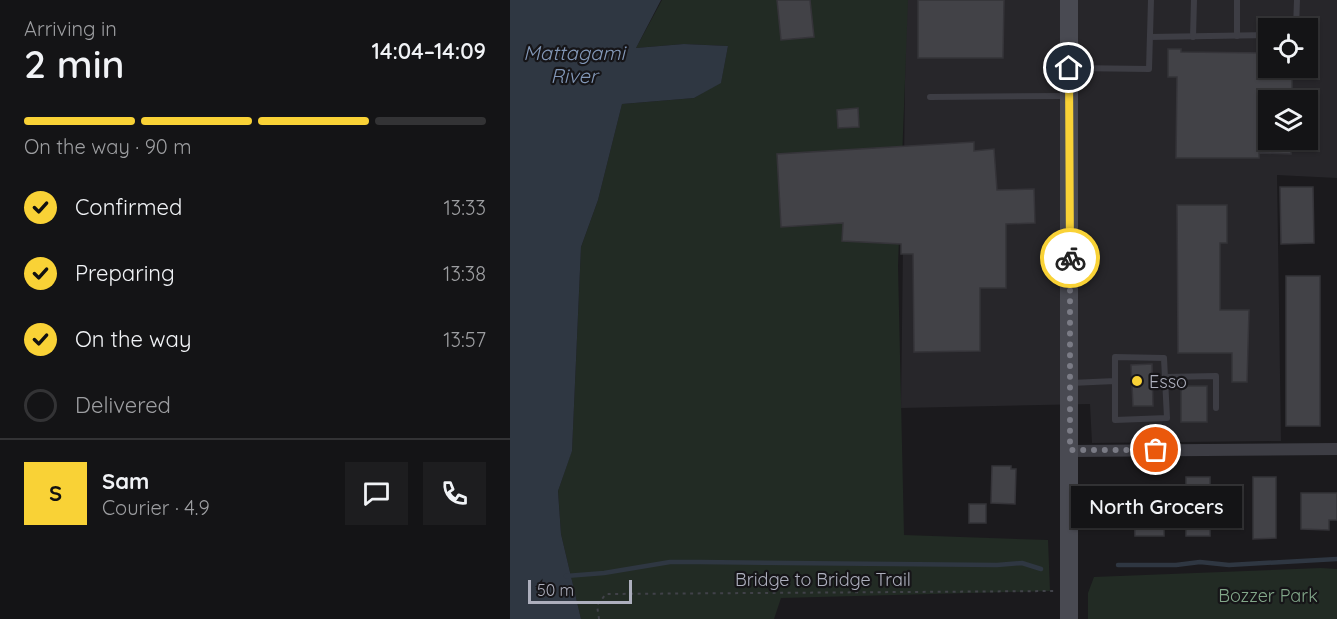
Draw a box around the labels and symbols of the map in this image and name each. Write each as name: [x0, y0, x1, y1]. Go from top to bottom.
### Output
water label: Mattagami River: [523, 40, 627, 88]
pin: [1043, 42, 1094, 93]
courier: [1040, 228, 1100, 288]
place label: Esso: [1149, 370, 1187, 393]
marker: Esso: [1130, 374, 1144, 388]
pin: [1130, 424, 1181, 475]
callout: North Grocers: [1070, 486, 1242, 528]
street label: Bridge to Bridge Trail: [735, 568, 911, 591]
scale bar: [528, 577, 632, 604]
park label: Bozzer Park: [1218, 584, 1318, 607]

